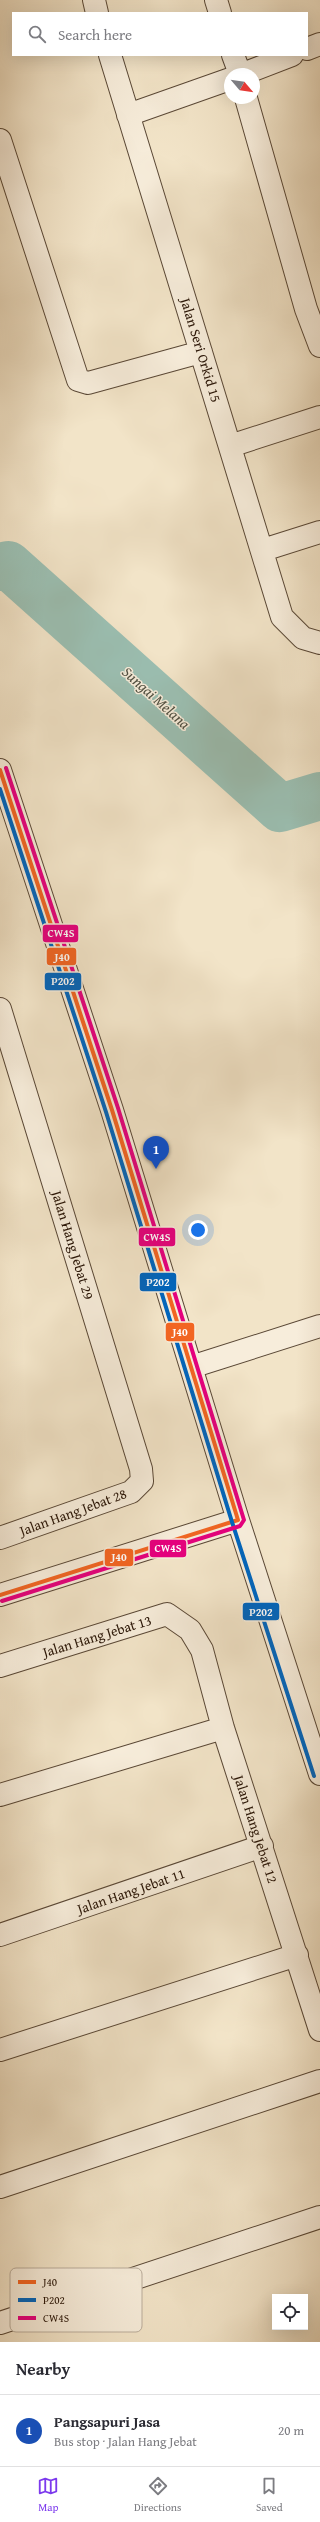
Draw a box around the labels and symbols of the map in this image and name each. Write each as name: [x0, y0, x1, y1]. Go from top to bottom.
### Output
north arrow: [224, 68, 260, 104]
street label: Jalan Seri Orkid 15: [175, 293, 226, 405]
water label: Sungai Melana: [118, 661, 195, 734]
line badge: CW4S: [42, 924, 79, 943]
text: CW4S: [47, 925, 75, 941]
line badge: J40: [46, 947, 77, 966]
text: J40: [52, 949, 70, 965]
line badge: P202: [44, 972, 82, 991]
text: P202: [51, 973, 75, 989]
pin: 1: [143, 1136, 169, 1169]
street label: Jalan Hang Jebat 29: [46, 1186, 99, 1302]
your location: [188, 1220, 208, 1240]
line badge: CW4S: [138, 1227, 176, 1247]
text: CW4S: [143, 1229, 171, 1245]
line badge: P202: [139, 1272, 177, 1292]
text: P202: [146, 1274, 170, 1290]
line badge: J40: [165, 1322, 195, 1342]
text: J40: [170, 1324, 188, 1340]
street label: Jalan Hang Jebat 28: [15, 1483, 130, 1541]
line badge: CW4S: [149, 1539, 187, 1558]
text: CW4S: [154, 1540, 182, 1556]
line badge: J40: [104, 1548, 134, 1567]
text: J40: [109, 1549, 127, 1565]
line badge: P202: [242, 1602, 280, 1621]
text: P202: [249, 1604, 273, 1620]
street label: Jalan Hang Jebat 13: [38, 1610, 154, 1663]
street label: Jalan Hang Jebat 12: [228, 1770, 283, 1886]
street label: Jalan Hang Jebat 11: [73, 1863, 188, 1919]
legend: [10, 2268, 142, 2332]
text: J40: [41, 2274, 57, 2290]
text: P202: [43, 2292, 65, 2308]
text: CW4S: [43, 2310, 69, 2326]

